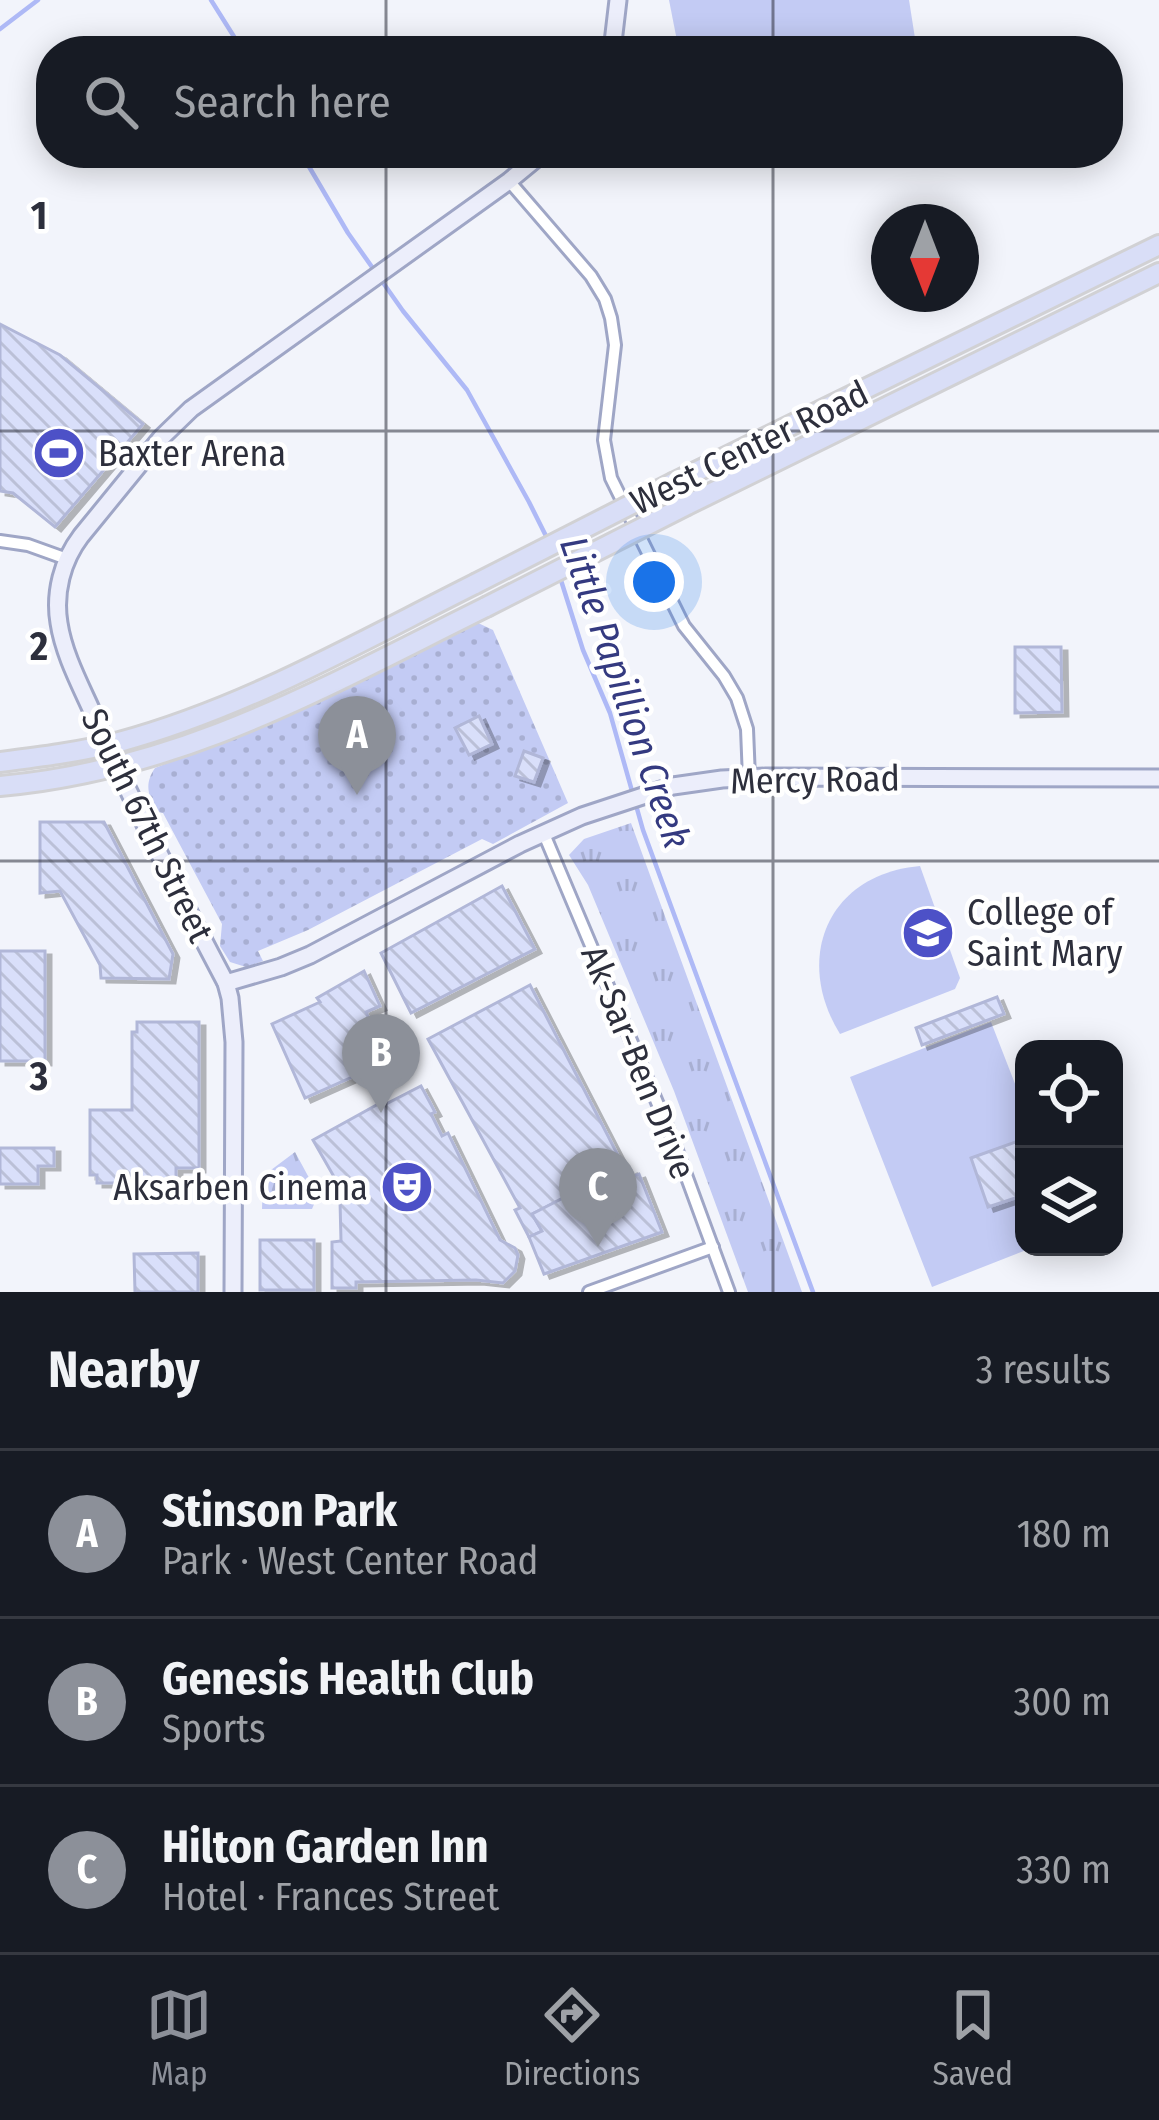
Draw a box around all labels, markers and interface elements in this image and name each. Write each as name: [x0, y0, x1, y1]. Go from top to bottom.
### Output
search box: [36, 36, 1123, 168]
icon: search: [78, 69, 144, 135]
text: Search here: [174, 75, 391, 129]
text: 1: [31, 193, 47, 239]
north arrow: [871, 204, 979, 312]
street label: West Center Road: [623, 371, 875, 524]
sports icon: Baxter Arena: [31, 425, 87, 481]
place label: Baxter Arena: [98, 432, 286, 476]
water label: Little Papillion Creek: [550, 530, 700, 854]
your location: [624, 552, 684, 612]
text: 2: [29, 624, 48, 670]
pin: A: [318, 696, 396, 795]
street label: South 67th Street: [72, 702, 223, 950]
street label: Mercy Road: [730, 757, 900, 803]
place label: College of Saint Mary: [967, 891, 1123, 976]
school or university icon: College of Saint Mary: [900, 905, 956, 961]
street label: Ak-Sar-Ben Drive: [571, 939, 705, 1185]
pin: B: [342, 1014, 420, 1113]
map controls: [1015, 1040, 1123, 1256]
button: locate: [1015, 1040, 1123, 1148]
text: 3: [29, 1054, 48, 1100]
pin: C: [559, 1148, 637, 1247]
button: layers: [1015, 1148, 1123, 1256]
theatre icon: Aksarben Cinema: [379, 1159, 435, 1215]
place label: Aksarben Cinema: [113, 1166, 368, 1210]
text: Nearby: [48, 1339, 200, 1401]
text: 3 results: [976, 1347, 1111, 1393]
text: Stinson Park: [162, 1484, 397, 1538]
text: A: [76, 1511, 98, 1557]
text: 180 m: [1017, 1511, 1111, 1557]
text: Park · West Center Road: [162, 1538, 538, 1584]
text: Genesis Health Club: [162, 1652, 534, 1706]
text: B: [76, 1679, 98, 1725]
text: 300 m: [1014, 1679, 1111, 1725]
text: Sports: [162, 1706, 266, 1752]
text: Hilton Garden Inn: [162, 1820, 489, 1874]
text: C: [77, 1847, 97, 1893]
text: 330 m: [1016, 1847, 1111, 1893]
text: Hotel · Frances Street: [162, 1874, 499, 1920]
tab: Map: [146, 1982, 212, 2094]
tab: Directions: [504, 1982, 640, 2094]
tab: Saved: [932, 1982, 1013, 2094]

